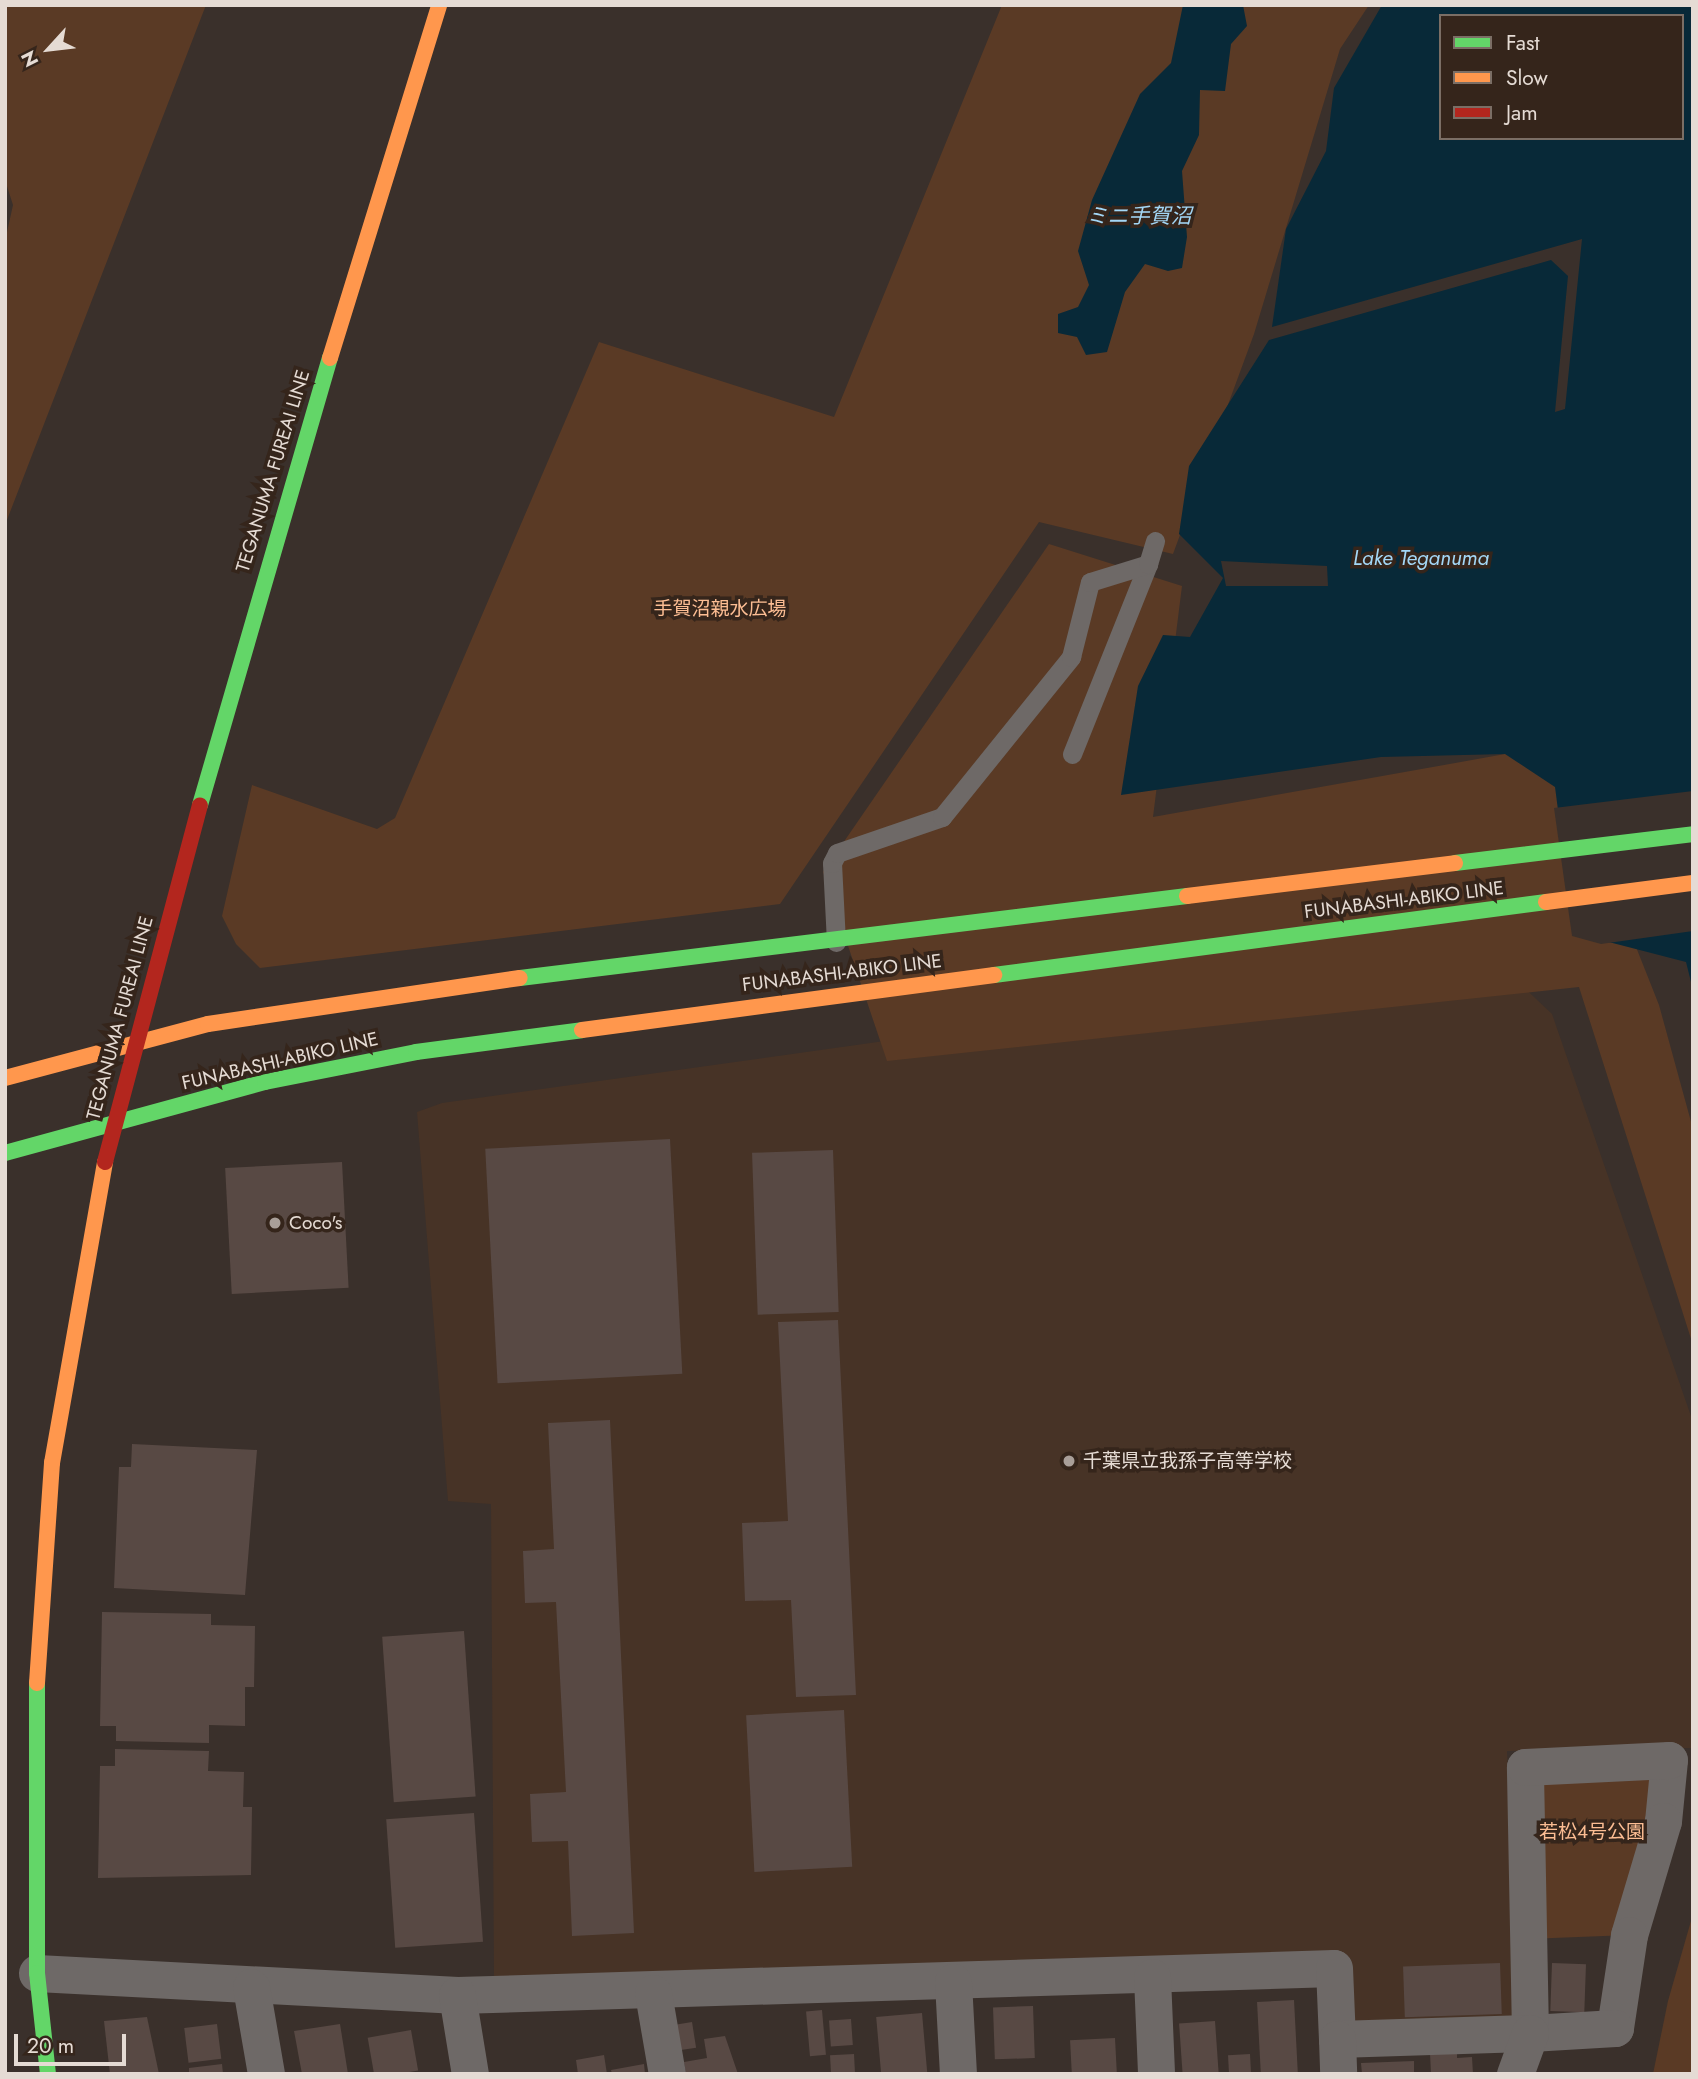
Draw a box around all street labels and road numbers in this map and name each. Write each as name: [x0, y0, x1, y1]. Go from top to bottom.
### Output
street label: TEGANUMA FUREAI LINE: [231, 367, 315, 575]
street label: FUNABASHI-ABIKO LINE: [1303, 876, 1505, 924]
street label: TEGANUMA FUREAI LINE: [82, 914, 158, 1122]
street label: FUNABASHI-ABIKO LINE: [741, 949, 943, 997]
street label: FUNABASHI-ABIKO LINE: [180, 1027, 380, 1095]

